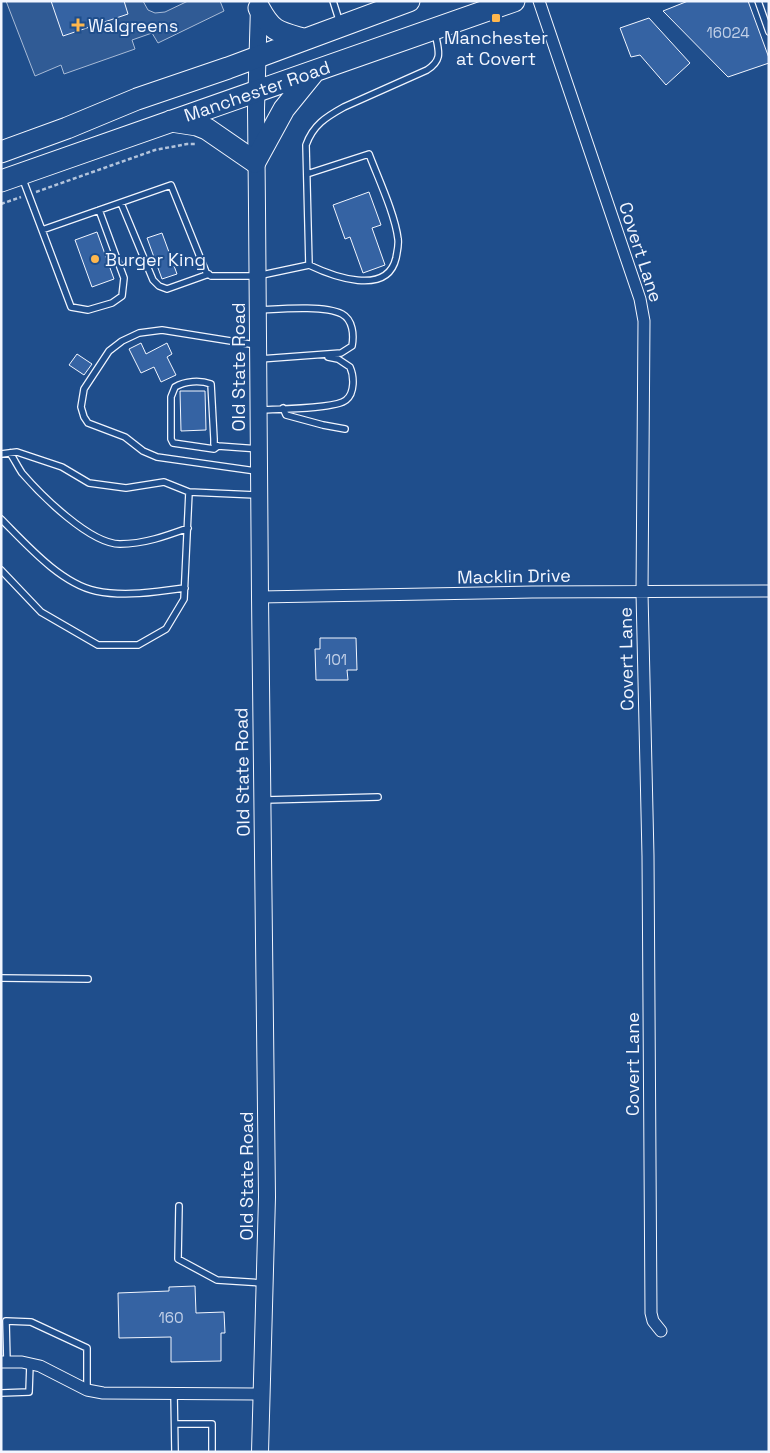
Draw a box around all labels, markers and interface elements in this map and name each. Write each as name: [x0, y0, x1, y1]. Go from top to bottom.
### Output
marker: Manchester at Covert: [490, 12, 502, 24]
place label: Walgreens: [88, 14, 178, 37]
marker: Walgreens: [72, 19, 84, 31]
house number: 16024: [706, 23, 750, 42]
place label: Manchester at Covert: [444, 26, 548, 70]
street label: Manchester Road: [181, 55, 333, 127]
street label: Covert Lane: [614, 199, 668, 305]
place label: Burger King: [105, 248, 206, 271]
marker: Burger King: [89, 253, 101, 265]
street label: Old State Road: [227, 302, 250, 432]
street label: Macklin Drive: [457, 564, 571, 588]
street label: Covert Lane: [614, 607, 638, 711]
house number: 101: [325, 650, 347, 669]
street label: Old State Road: [229, 707, 255, 837]
street label: Covert Lane: [621, 1012, 644, 1116]
street label: Old State Road: [235, 1111, 258, 1241]
house number: 160: [158, 1308, 184, 1327]

